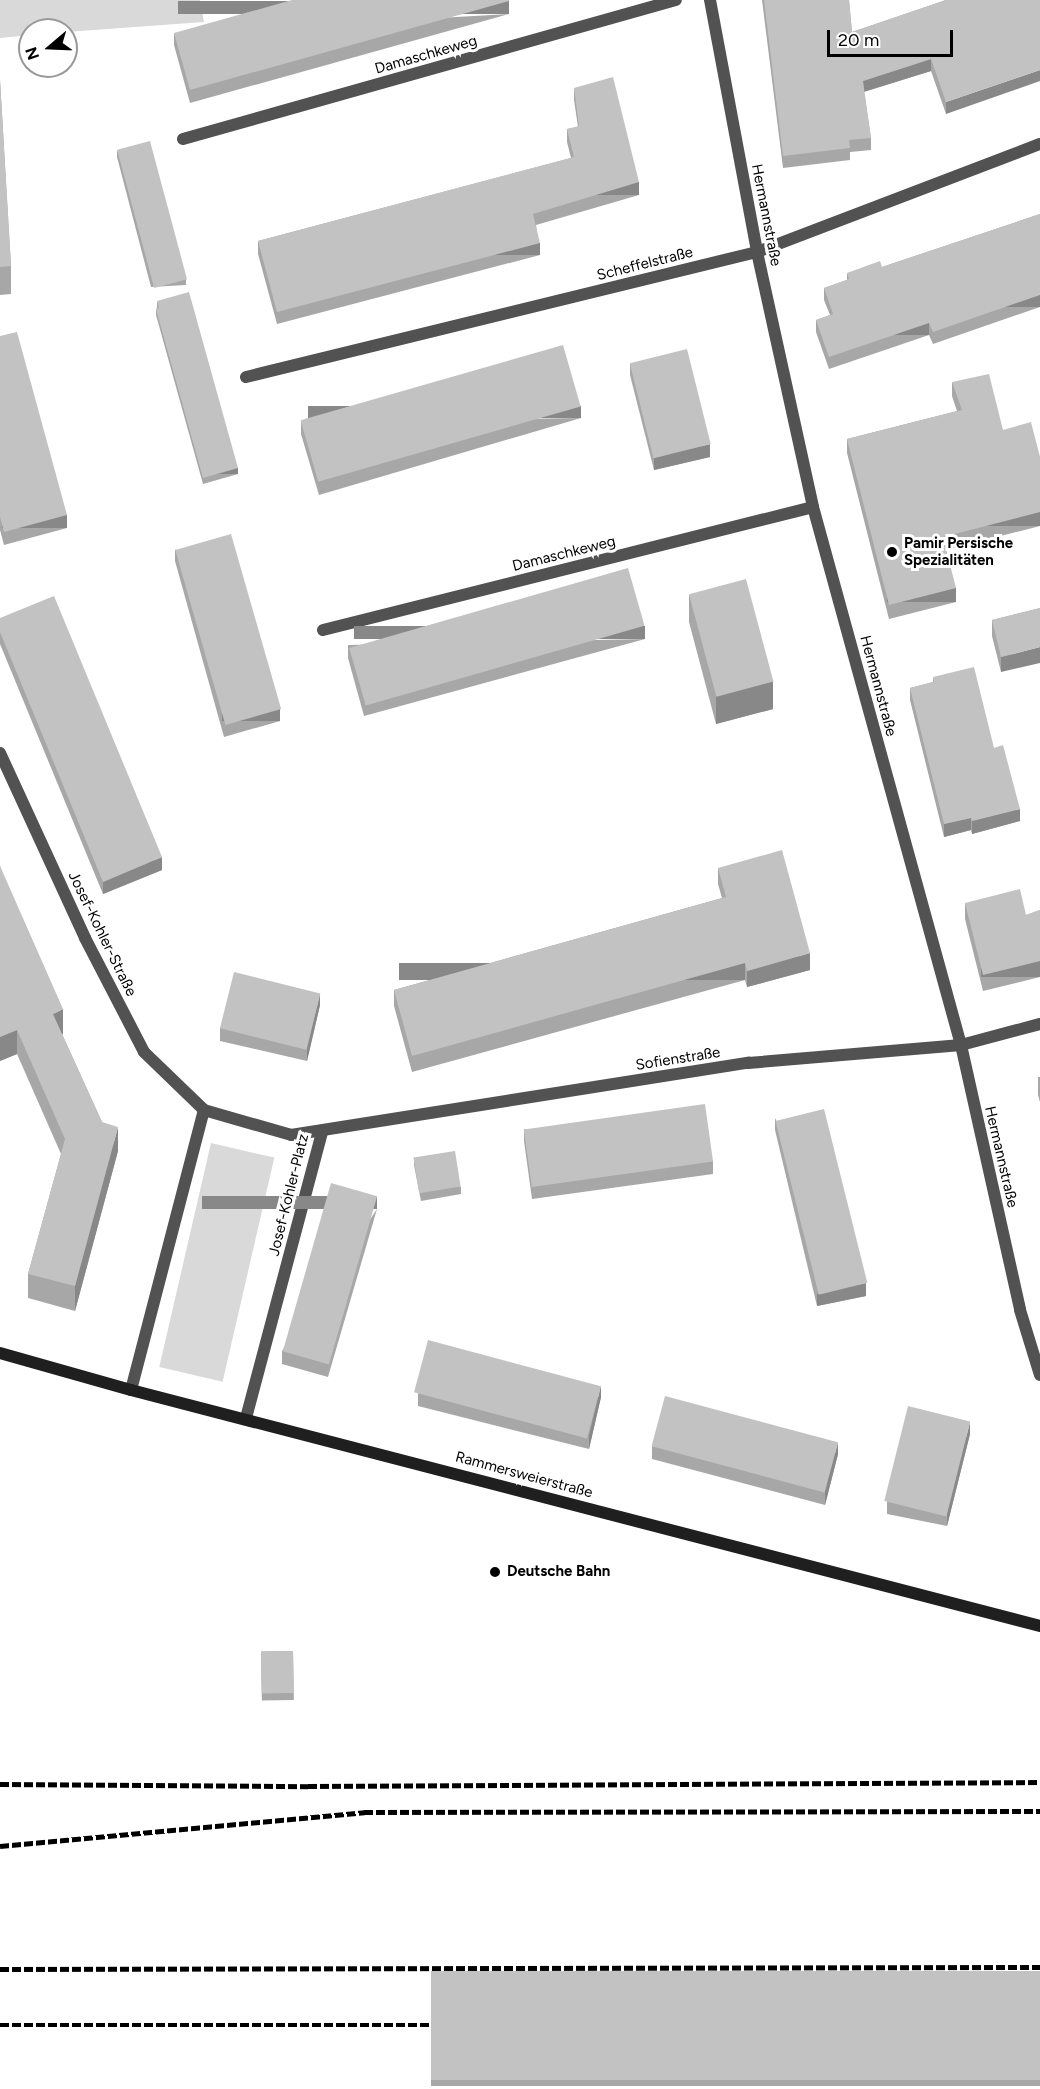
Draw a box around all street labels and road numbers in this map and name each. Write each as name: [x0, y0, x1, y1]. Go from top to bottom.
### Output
street label: Damaschkeweg: [373, 32, 479, 78]
street label: Hermannstraße: [747, 162, 785, 268]
street label: Scheffelstraße: [595, 243, 695, 285]
street label: Damaschkeweg: [511, 533, 617, 575]
street label: Hermannstraße: [856, 634, 900, 738]
street label: Josef-Kohler-Straße: [64, 869, 140, 999]
street label: Sofienstraße: [634, 1043, 722, 1075]
street label: Hermannstraße: [981, 1104, 1021, 1210]
street label: Josef-Kohler-Platz: [265, 1132, 313, 1258]
street label: Rammersweierstraße: [453, 1448, 595, 1502]

